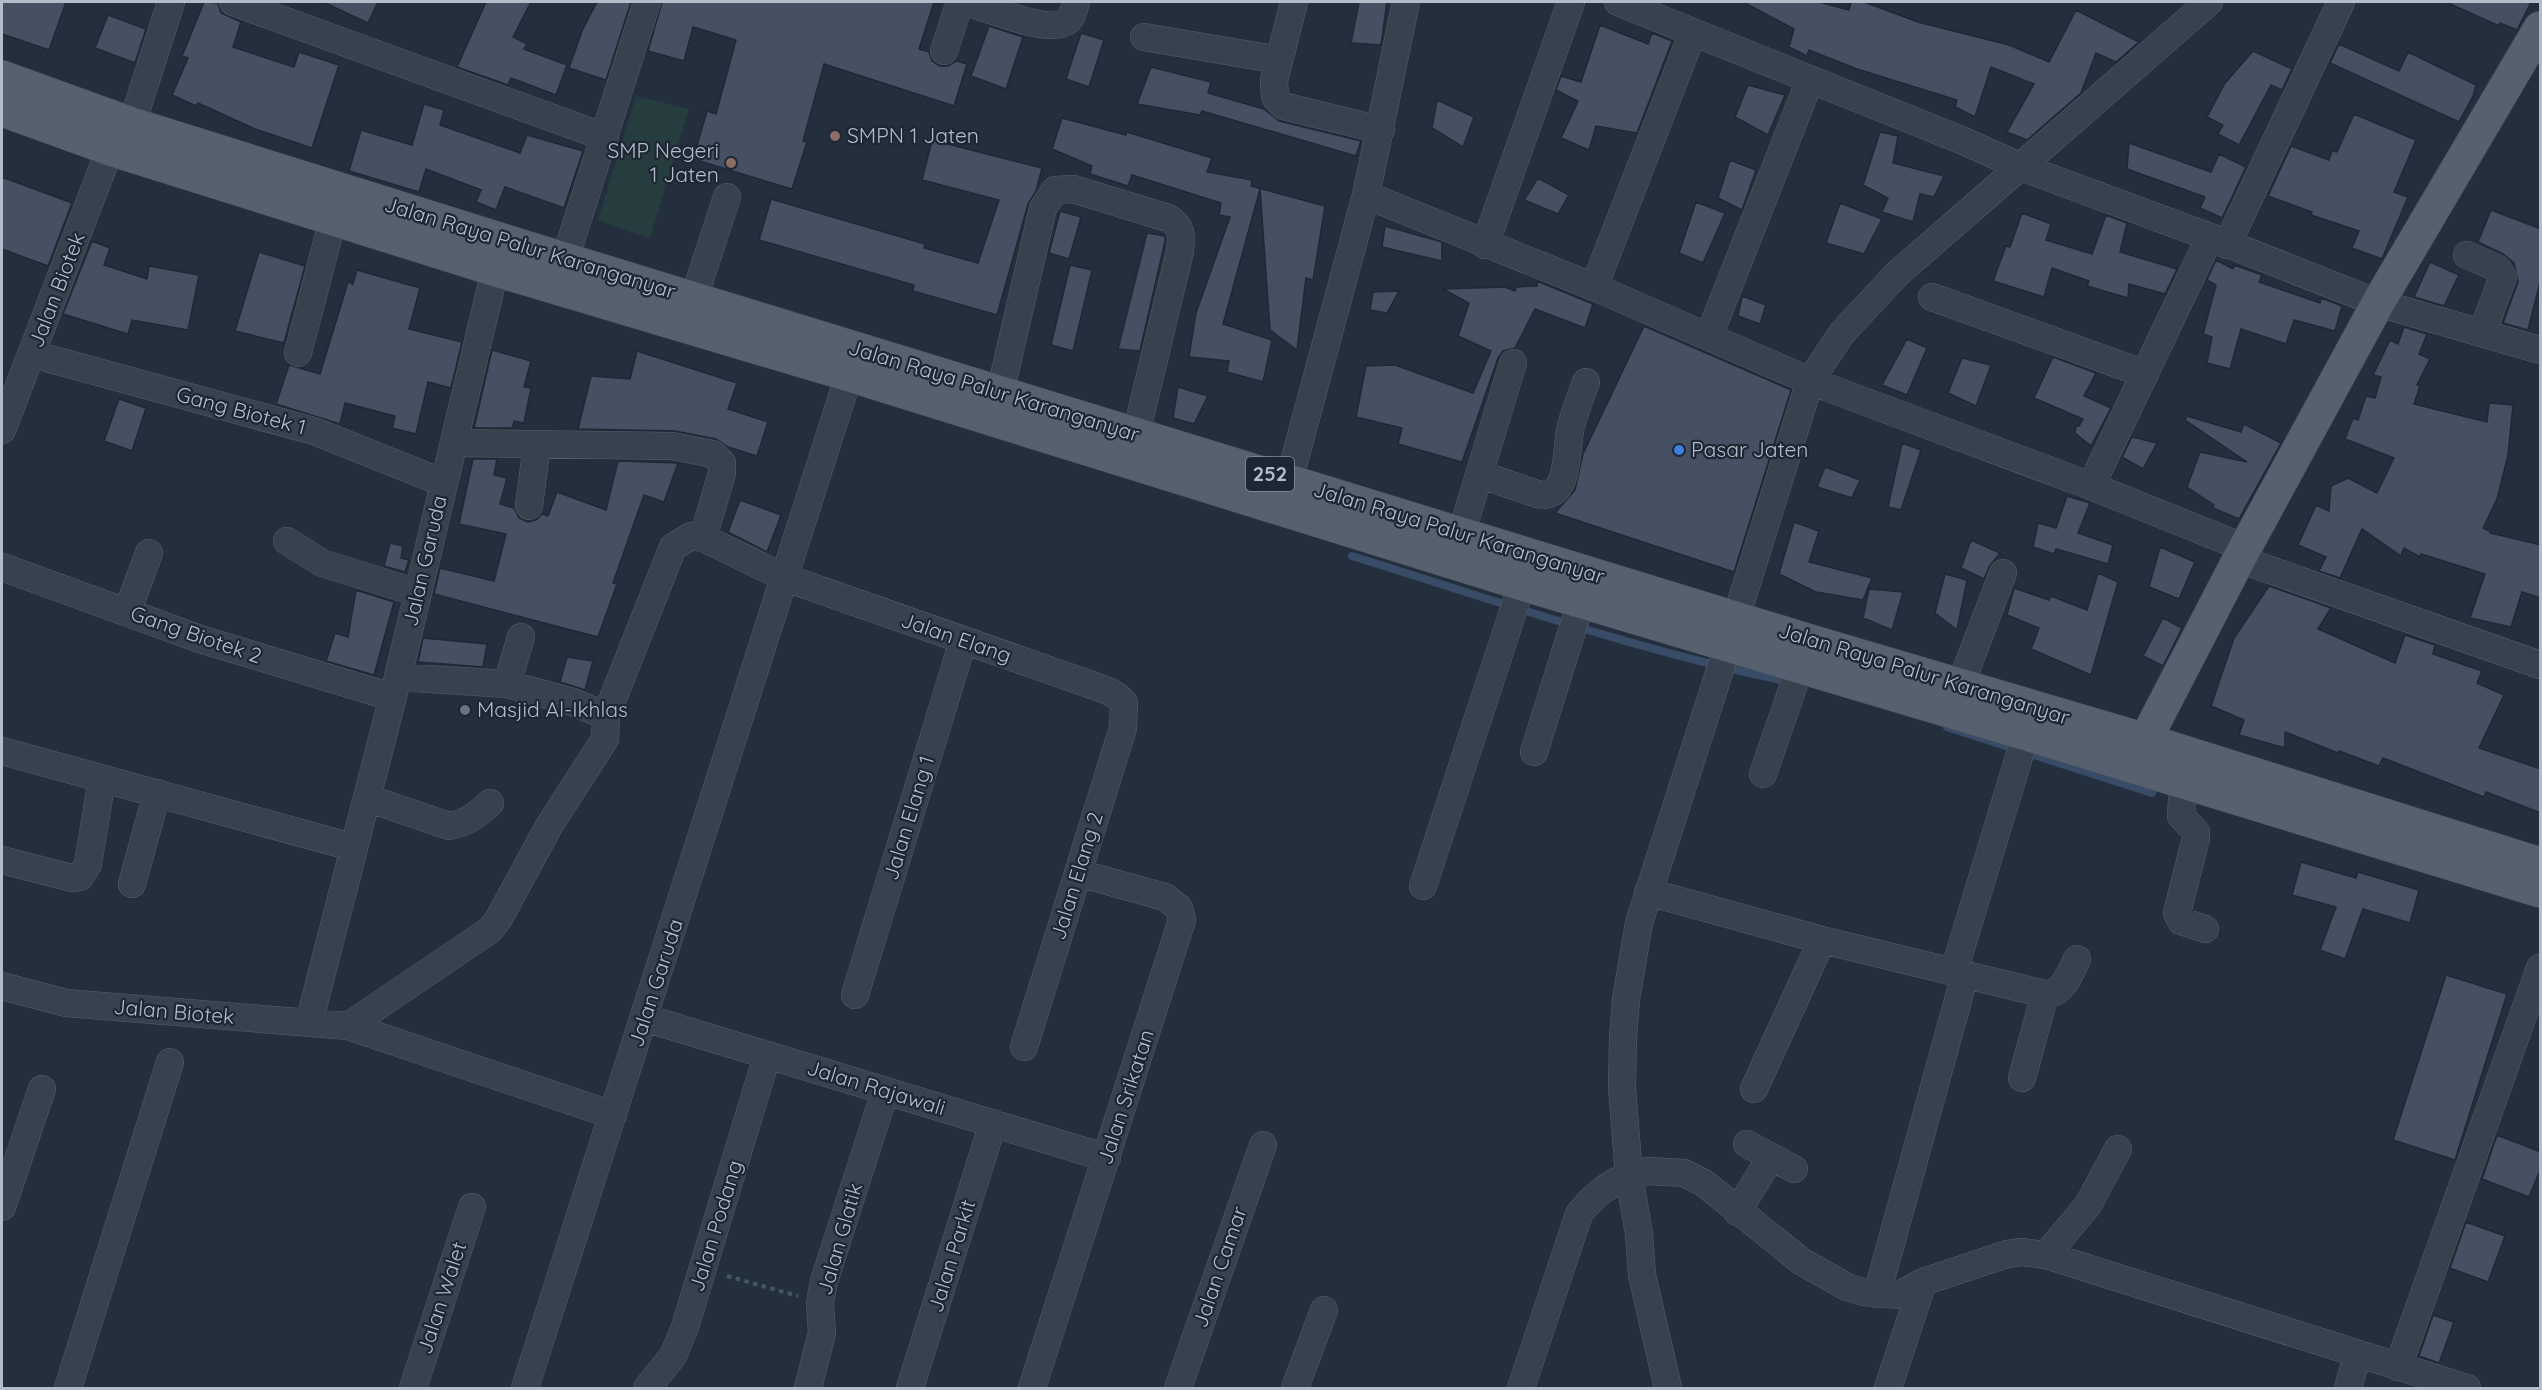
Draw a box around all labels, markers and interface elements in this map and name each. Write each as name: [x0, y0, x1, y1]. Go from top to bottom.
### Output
place label: SMPN 1 Jaten: [847, 122, 979, 148]
marker: SMPN 1 Jaten: [828, 129, 842, 143]
place label: SMP Negeri 1 Jaten: [607, 137, 719, 187]
marker: SMP Negeri 1 Jaten: [724, 156, 738, 170]
street label: Jalan Raya Palur Karanganyar: [382, 190, 679, 304]
street label: Jalan Biotek: [22, 228, 90, 351]
street label: Jalan Raya Palur Karanganyar: [846, 333, 1143, 447]
street label: Gang Biotek 1: [174, 380, 309, 440]
place label: Pasar Jaten: [1691, 436, 1808, 462]
marker: Pasar Jaten: [1672, 443, 1686, 457]
road number: 252: [1246, 457, 1294, 491]
street label: Jalan Raya Palur Karanganyar: [1311, 475, 1608, 589]
street label: Jalan Garuda: [396, 493, 452, 629]
street label: Gang Biotek 2: [127, 599, 265, 669]
street label: Jalan Elang: [898, 606, 1015, 668]
street label: Jalan Raya Palur Karanganyar: [1776, 616, 2073, 730]
place label: Masjid Al-Ikhlas: [477, 696, 628, 722]
marker: Masjid Al-Ikhlas: [458, 703, 472, 717]
street label: Jalan Elang 1: [877, 753, 939, 883]
street label: Jalan Elang 2: [1044, 809, 1108, 943]
street label: Jalan Garuda: [622, 915, 688, 1050]
street label: Jalan Biotek: [113, 993, 236, 1029]
street label: Jalan Srikatan: [1091, 1026, 1159, 1167]
street label: Jalan Rajawali: [804, 1054, 949, 1120]
street label: Jalan Podang: [683, 1157, 747, 1294]
street label: Jalan Glatik: [811, 1180, 867, 1298]
street label: Jalan Parkit: [922, 1196, 980, 1315]
street label: Jalan Camar: [1186, 1203, 1252, 1331]
street label: Jalan Walet: [411, 1238, 471, 1357]

